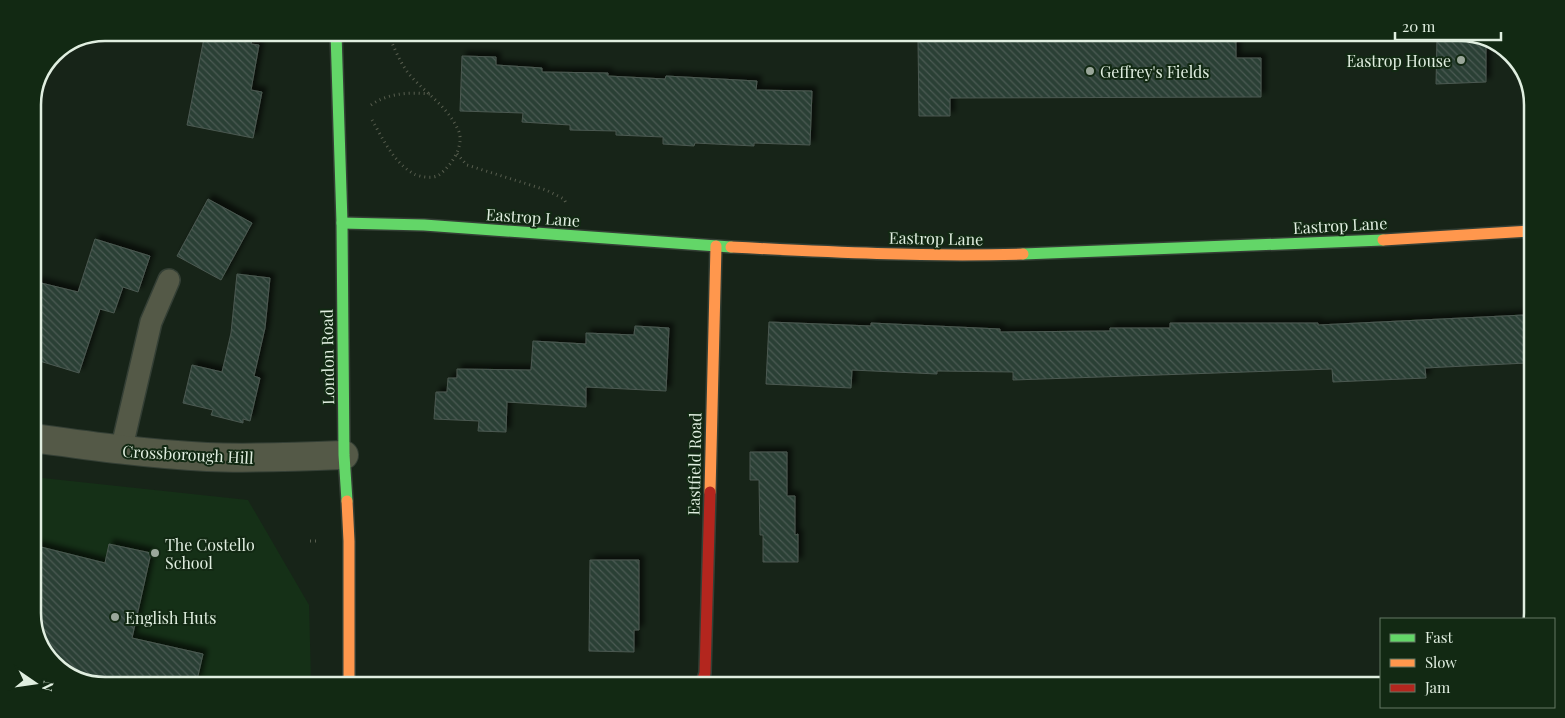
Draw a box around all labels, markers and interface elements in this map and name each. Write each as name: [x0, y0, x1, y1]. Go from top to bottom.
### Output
scale bar: [1395, 10, 1501, 42]
text: 20 m: [1402, 16, 1436, 36]
place label: Eastrop House: [1346, 50, 1451, 71]
marker: Eastrop House: [1455, 54, 1467, 66]
place label: Geffrey's Fields: [1100, 61, 1210, 82]
marker: Geffrey's Fields: [1084, 65, 1096, 77]
street label: Eastrop Lane: [485, 203, 581, 231]
street label: Eastrop Lane: [1292, 212, 1388, 238]
street label: Eastrop Lane: [889, 227, 983, 249]
street label: London Road: [316, 309, 338, 405]
street label: Eastfield Road: [683, 412, 705, 516]
street label: Crossborough Hill: [122, 440, 255, 468]
place label: The Costello School: [165, 534, 255, 573]
marker: The Costello School: [149, 547, 161, 559]
place label: English Huts: [125, 607, 216, 628]
marker: English Huts: [109, 611, 121, 623]
legend: [1380, 618, 1555, 708]
text: Fast: [1425, 627, 1454, 647]
text: Slow: [1425, 652, 1457, 672]
north arrow: [10, 658, 60, 708]
text: Jam: [1424, 677, 1451, 697]
text: N: [38, 679, 59, 693]

